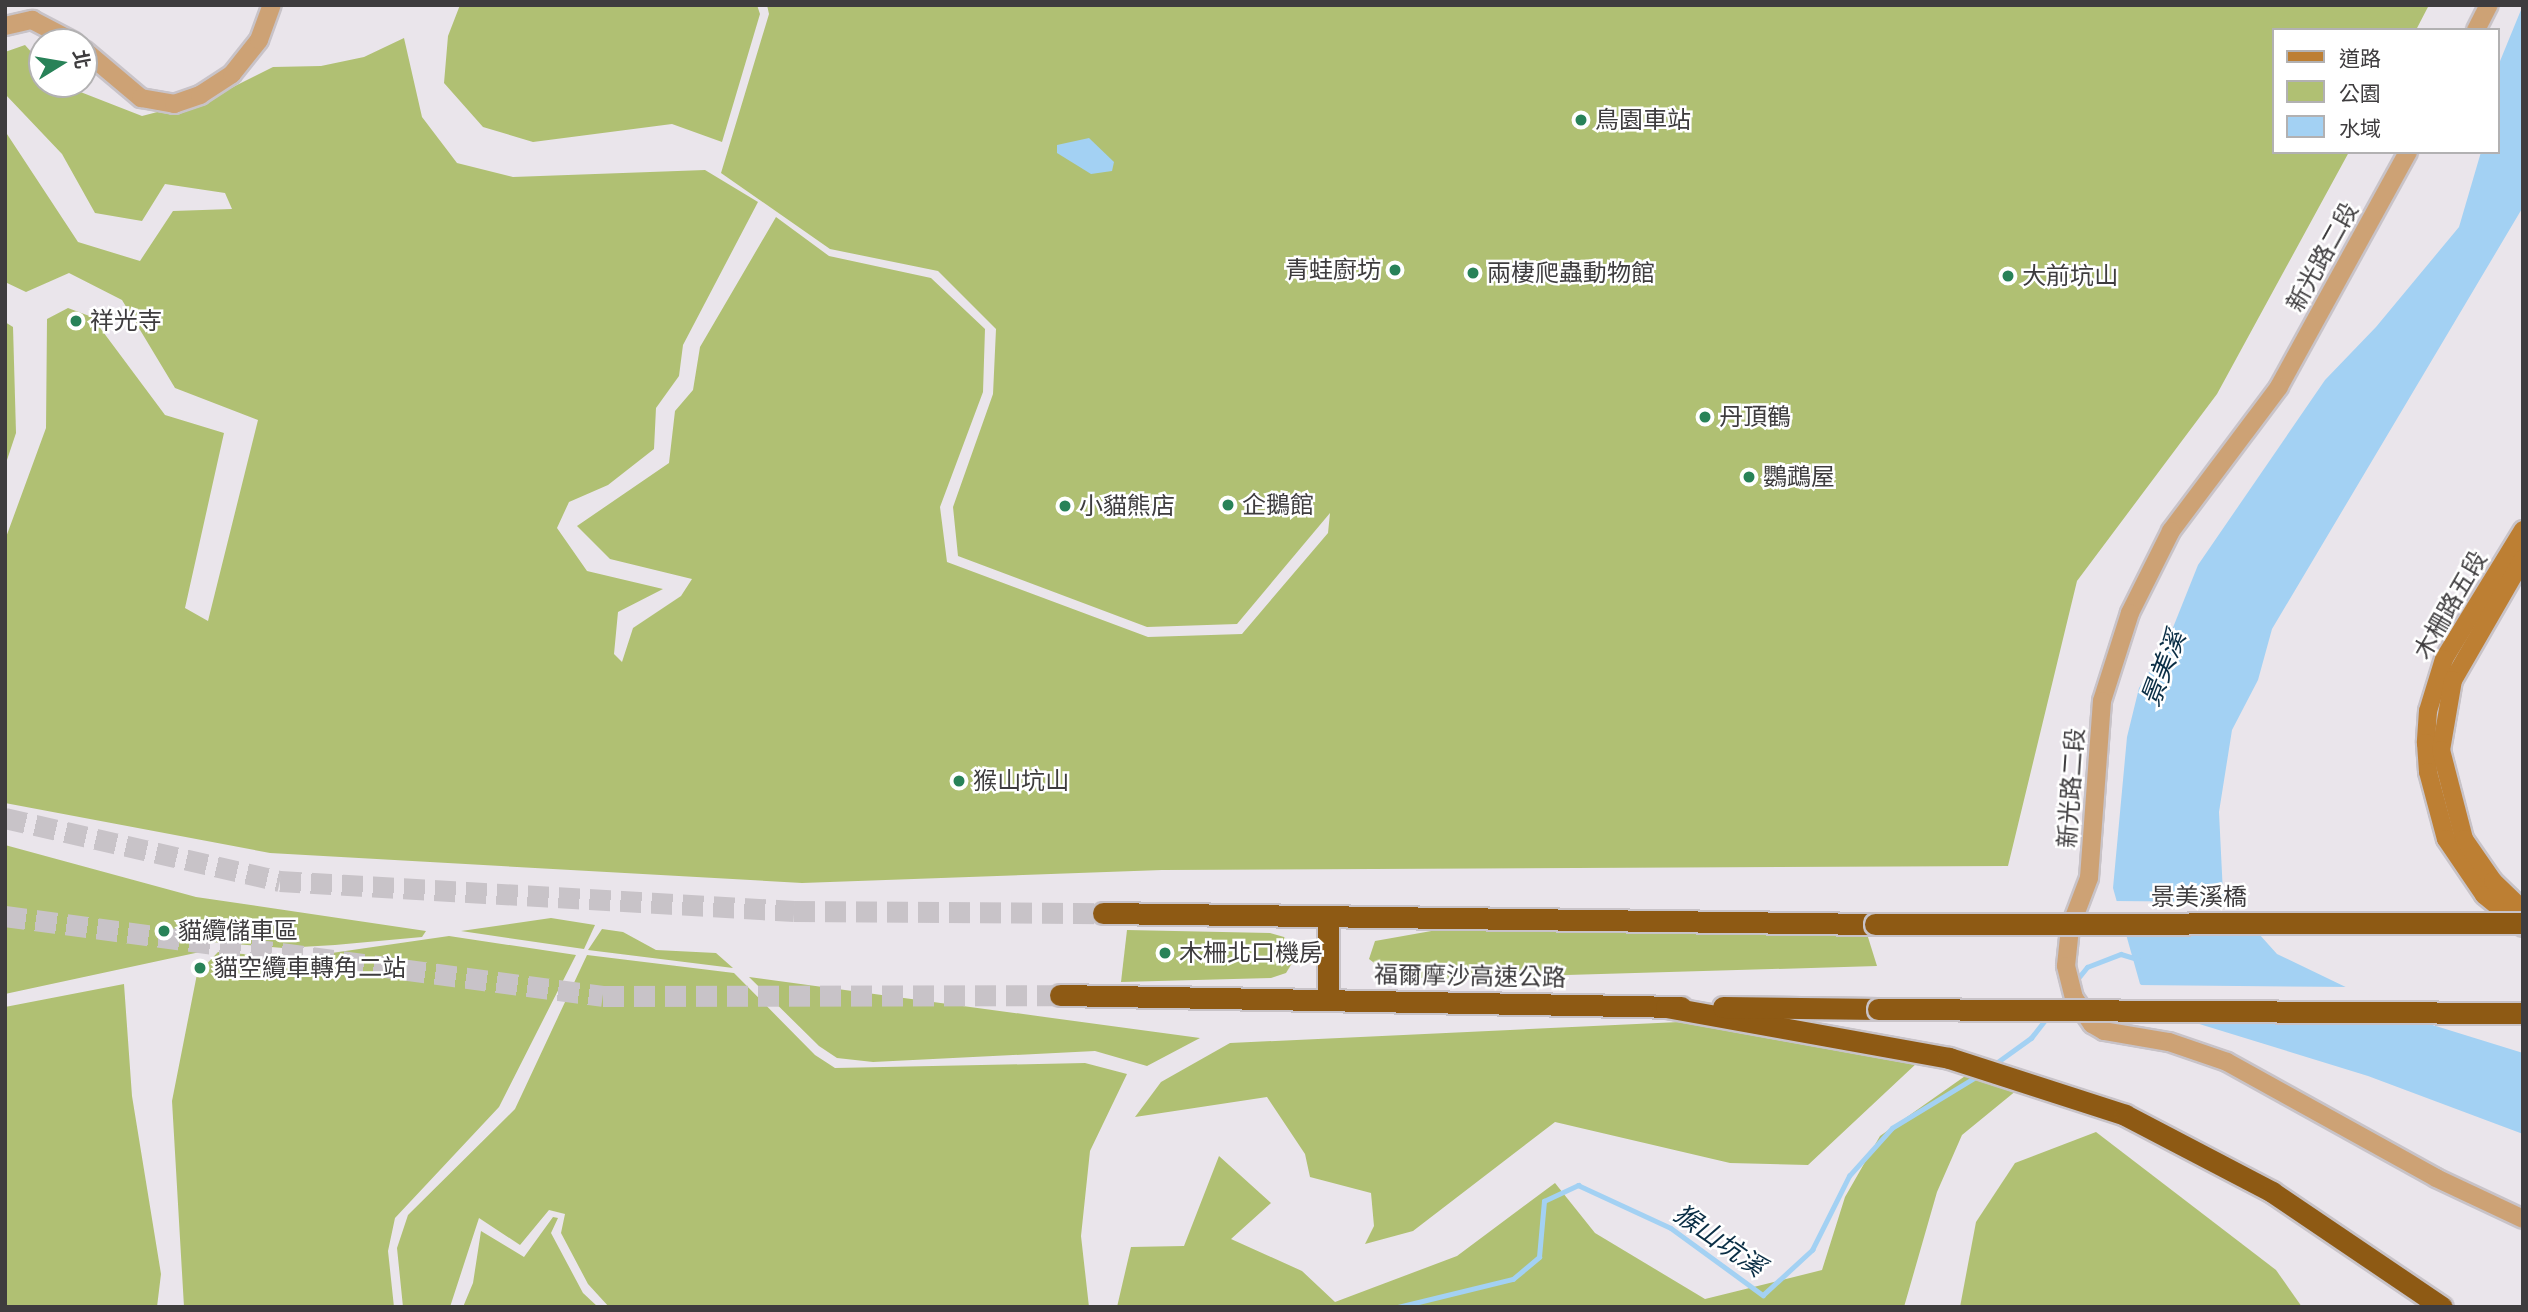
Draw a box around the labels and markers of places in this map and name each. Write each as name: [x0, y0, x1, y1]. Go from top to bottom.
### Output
place label: 鳥園車站: [1595, 106, 1691, 134]
marker: 鳥園車站: [1573, 112, 1589, 128]
place label: 青蛙廚坊: [1285, 256, 1381, 284]
place label: 兩棲爬蟲動物館: [1487, 259, 1655, 287]
marker: 青蛙廚坊: [1387, 262, 1403, 278]
place label: 大前坑山: [2022, 262, 2118, 290]
marker: 兩棲爬蟲動物館: [1465, 265, 1481, 281]
marker: 大前坑山: [2000, 268, 2016, 284]
place label: 祥光寺: [90, 307, 162, 335]
marker: 祥光寺: [68, 313, 84, 329]
place label: 丹頂鶴: [1719, 403, 1791, 431]
marker: 丹頂鶴: [1697, 409, 1713, 425]
place label: 鸚鵡屋: [1763, 463, 1835, 491]
marker: 鸚鵡屋: [1741, 469, 1757, 485]
place label: 企鵝館: [1242, 491, 1314, 519]
place label: 小貓熊店: [1079, 492, 1175, 520]
marker: 企鵝館: [1220, 497, 1236, 513]
marker: 小貓熊店: [1057, 498, 1073, 514]
place label: 猴山坑山: [973, 767, 1069, 795]
marker: 猴山坑山: [951, 773, 967, 789]
place label: 貓纜儲車區: [178, 917, 298, 945]
marker: 貓纜儲車區: [156, 923, 172, 939]
place label: 木柵北口機房: [1179, 939, 1323, 967]
marker: 木柵北口機房: [1157, 945, 1173, 961]
place label: 貓空纜車轉角二站: [214, 954, 406, 982]
marker: 貓空纜車轉角二站: [192, 960, 208, 976]

